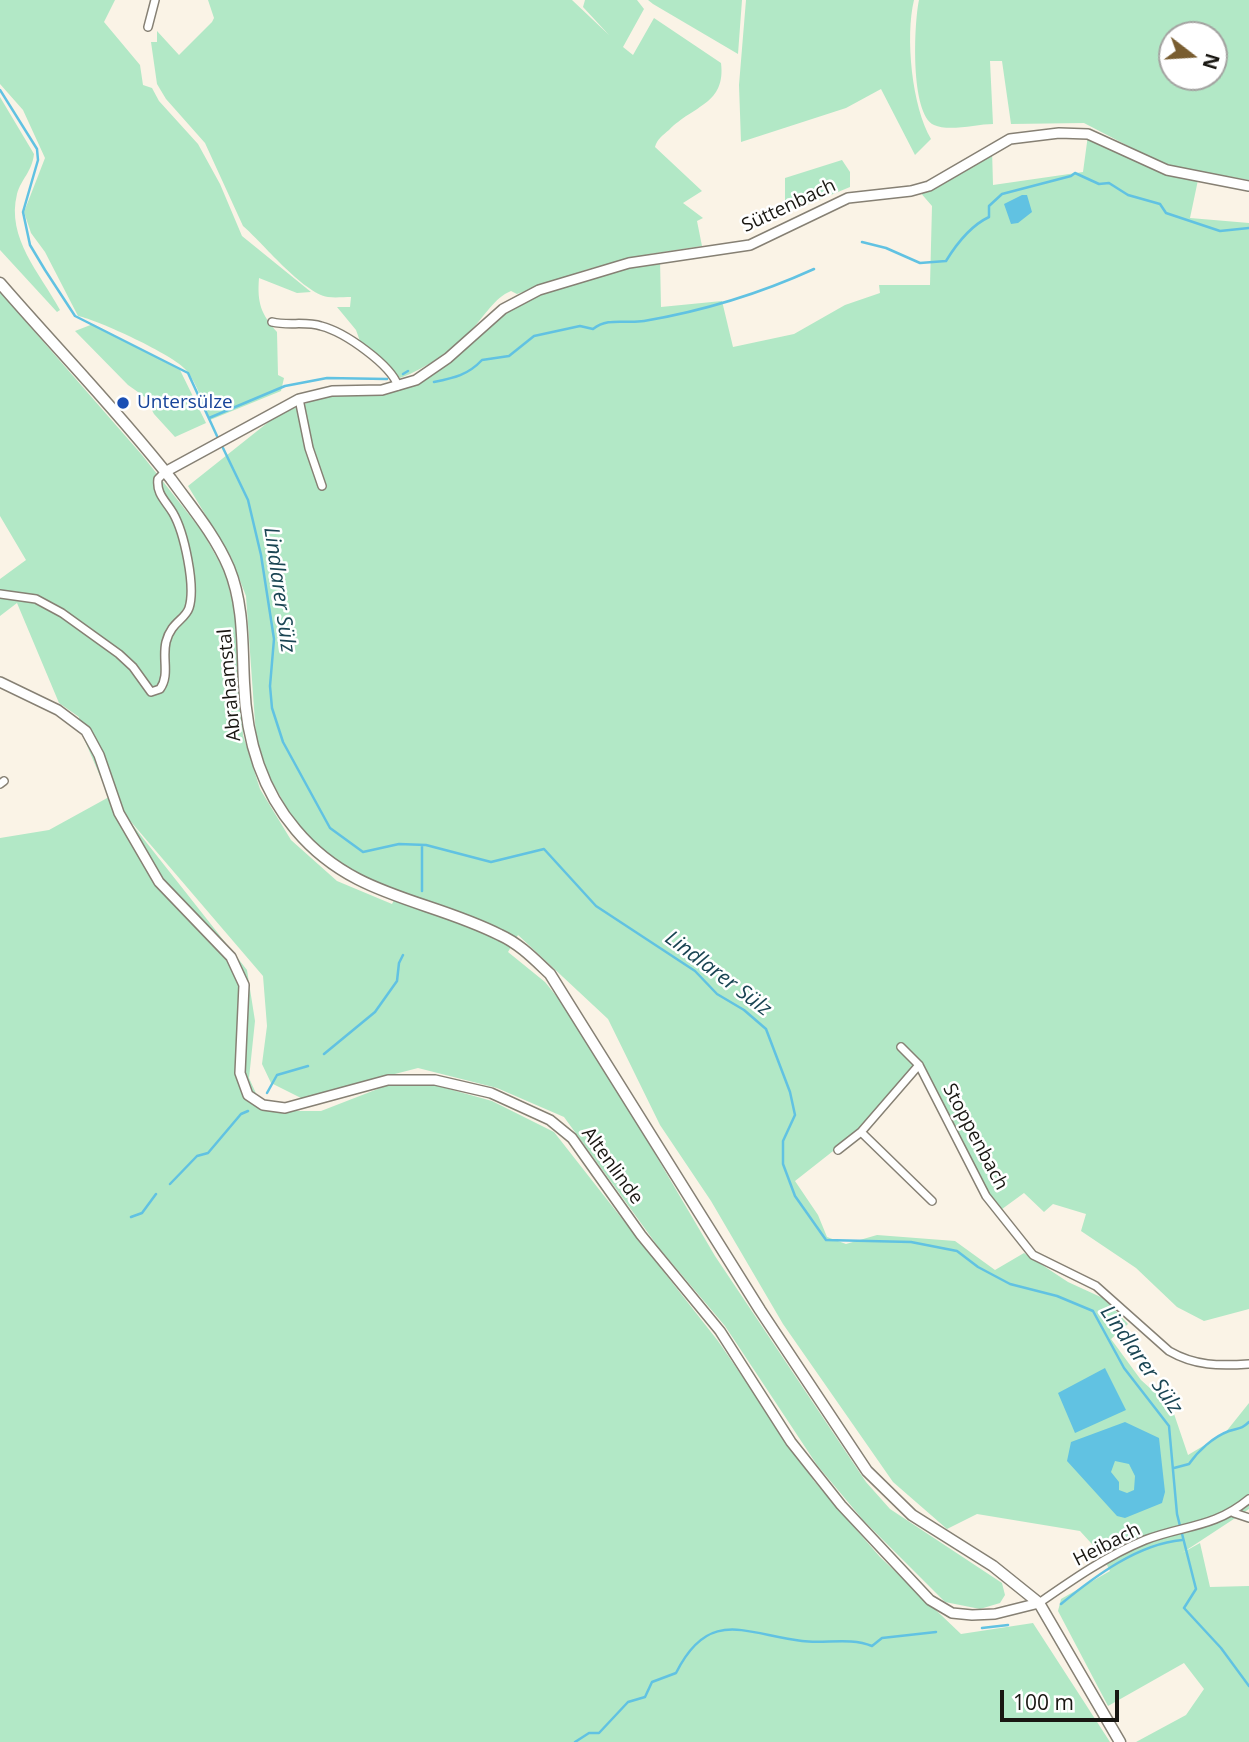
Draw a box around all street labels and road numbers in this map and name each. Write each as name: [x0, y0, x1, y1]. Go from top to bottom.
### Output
street label: Süttenbach: [738, 174, 840, 238]
street label: Abrahamstal: [214, 628, 246, 742]
street label: Stoppenbach: [937, 1080, 1013, 1194]
street label: Altenlinde: [576, 1123, 648, 1209]
street label: Heibach: [1070, 1518, 1144, 1572]

